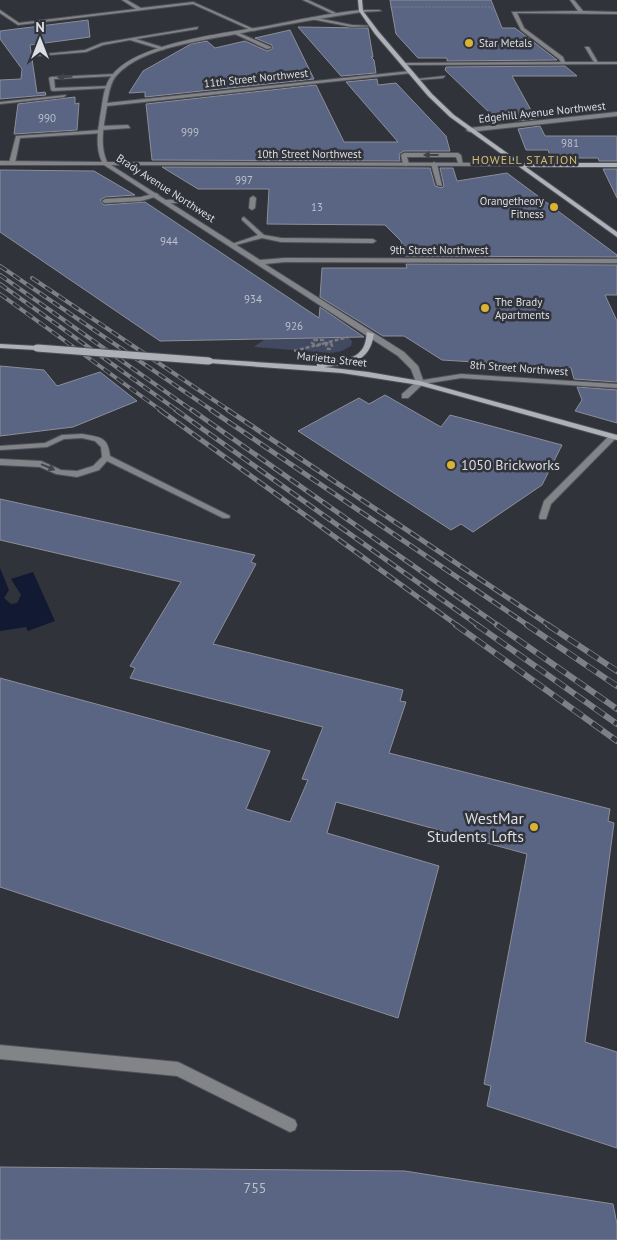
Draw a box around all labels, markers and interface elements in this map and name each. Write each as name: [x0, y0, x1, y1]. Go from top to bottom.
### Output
north arrow: [15, 15, 65, 65]
text: N: [35, 18, 45, 36]
place label: Star Metals: [479, 36, 532, 50]
marker: Star Metals: [463, 37, 475, 49]
street label: 11th Street Northwest: [203, 66, 309, 90]
one-way arrow: [57, 74, 73, 82]
street label: Edgehill Avenue Northwest: [478, 98, 606, 126]
house number: 990: [38, 111, 56, 125]
house number: 999: [181, 125, 199, 139]
house number: 981: [561, 136, 579, 150]
street label: 10th Street Northwest: [257, 147, 362, 161]
street label: Brady Avenue Northwest: [114, 151, 218, 225]
one-way arrow: [423, 151, 439, 159]
district label: HOWELL STATION: [472, 152, 578, 167]
house number: 997: [235, 173, 253, 187]
place label: Orangetheory Fitness: [480, 194, 545, 221]
house number: 13: [311, 200, 323, 214]
marker: Orangetheory Fitness: [548, 201, 560, 213]
house number: 944: [160, 234, 178, 248]
street label: 9th Street Northwest: [390, 243, 489, 257]
house number: 934: [244, 292, 262, 306]
place label: The Brady Apartments: [495, 295, 550, 322]
marker: The Brady Apartments: [479, 302, 491, 314]
house number: 926: [285, 319, 303, 333]
street label: Marietta Street: [296, 348, 368, 370]
street label: 8th Street Northwest: [469, 358, 569, 378]
place label: 1050 Brickworks: [461, 456, 560, 474]
marker: 1050 Brickworks: [445, 459, 457, 471]
one-way arrow: [41, 464, 55, 472]
place label: WestMar Students Lofts: [427, 808, 525, 846]
marker: WestMar Students Lofts: [528, 821, 540, 833]
house number: 755: [244, 1179, 266, 1197]

